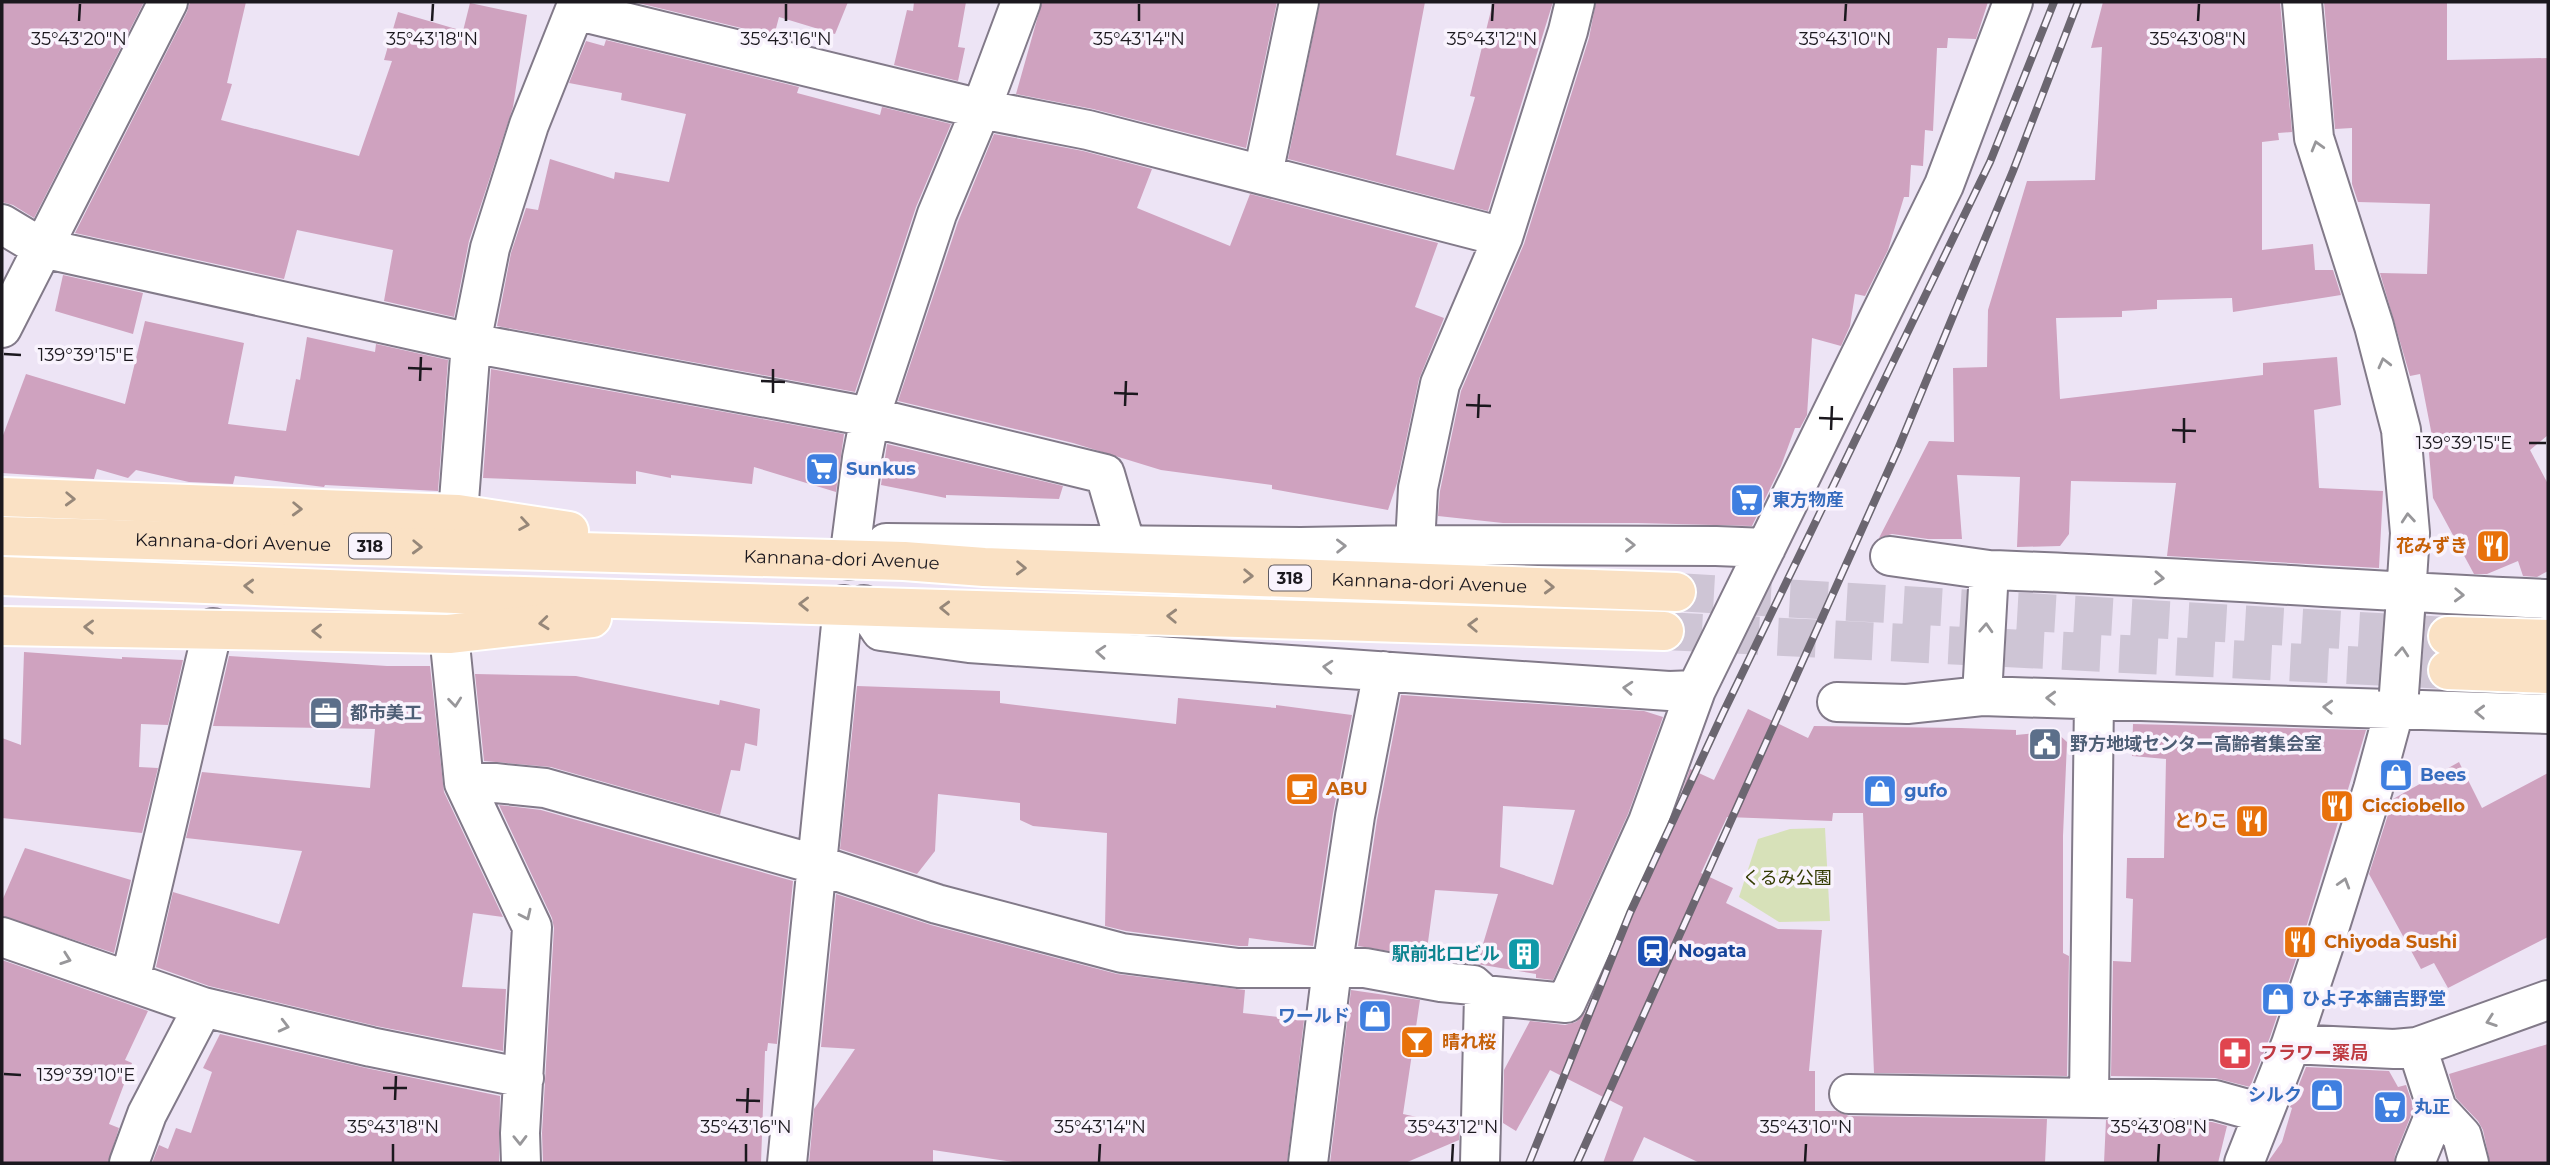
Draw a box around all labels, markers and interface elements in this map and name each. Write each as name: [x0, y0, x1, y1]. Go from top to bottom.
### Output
text: 35°43'20"N: [31, 28, 127, 50]
text: 35°43'18"N: [386, 28, 478, 50]
text: 35°43'16"N: [740, 28, 832, 50]
text: 35°43'14"N: [1093, 28, 1185, 50]
text: 35°43'12"N: [1447, 28, 1537, 50]
text: 35°43'10"N: [1799, 28, 1891, 50]
text: 35°43'08"N: [2150, 28, 2246, 50]
one-way arrow: [2310, 140, 2325, 152]
text: 139°39'15"E: [38, 344, 134, 366]
one-way arrow: [2378, 358, 2392, 370]
text: 139°39'15"E: [2416, 432, 2512, 454]
supermarket icon: Sunkus: [803, 450, 841, 488]
place label: Sunkus: [846, 458, 916, 480]
supermarket icon: 東方物産: [1728, 481, 1766, 519]
place label: 東方物産: [1772, 489, 1844, 511]
one-way arrow: [65, 492, 76, 507]
one-way arrow: [292, 501, 303, 516]
one-way arrow: [2401, 512, 2416, 524]
one-way arrow: [518, 516, 530, 531]
restaurant icon: 花みずき: [2474, 527, 2512, 565]
street label: Kannana-dori Avenue: [135, 529, 331, 556]
road number: 318: [349, 534, 391, 558]
place label: 花みずき: [2396, 535, 2468, 557]
one-way arrow: [1625, 537, 1636, 553]
one-way arrow: [1336, 539, 1347, 554]
one-way arrow: [412, 540, 423, 555]
street label: Kannana-dori Avenue: [743, 546, 941, 575]
one-way arrow: [1016, 561, 1027, 576]
road number: 318: [1269, 566, 1311, 590]
one-way arrow: [1243, 569, 1254, 584]
street label: Kannana-dori Avenue: [1331, 569, 1528, 598]
one-way arrow: [2153, 570, 2164, 585]
one-way arrow: [243, 579, 254, 594]
one-way arrow: [1544, 580, 1555, 595]
one-way arrow: [2454, 588, 2465, 603]
one-way arrow: [798, 596, 809, 612]
one-way arrow: [939, 600, 950, 616]
one-way arrow: [1167, 609, 1178, 624]
one-way arrow: [538, 616, 550, 631]
one-way arrow: [1467, 618, 1478, 633]
one-way arrow: [84, 619, 94, 635]
one-way arrow: [1978, 622, 1993, 633]
one-way arrow: [311, 623, 322, 638]
one-way arrow: [1095, 645, 1106, 660]
one-way arrow: [2394, 646, 2409, 657]
one-way arrow: [1322, 660, 1333, 675]
one-way arrow: [1622, 681, 1633, 696]
one-way arrow: [2046, 691, 2057, 706]
office icon: 都市美工: [307, 694, 345, 732]
one-way arrow: [447, 696, 462, 707]
one-way arrow: [2322, 699, 2333, 714]
place label: 都市美工: [350, 702, 422, 724]
one-way arrow: [2474, 704, 2485, 719]
public building icon: 野方地域センター高齢者集会室: [2026, 725, 2064, 763]
place label: 野方地域センター高齢者集会室: [2070, 733, 2322, 755]
shop icon: Bees: [2377, 756, 2415, 794]
place label: Bees: [2420, 764, 2466, 786]
cafe icon: ABU: [1283, 770, 1321, 808]
shop icon: gufo: [1861, 772, 1899, 810]
place label: ABU: [1325, 778, 1368, 800]
place label: gufo: [1904, 780, 1948, 802]
restaurant icon: Cicciobello: [2318, 787, 2356, 825]
place label: Cicciobello: [2362, 795, 2465, 817]
restaurant icon: とりこ: [2233, 802, 2271, 840]
place label: とりこ: [2174, 810, 2228, 832]
park label: くるみ公園: [1742, 867, 1832, 889]
one-way arrow: [2336, 877, 2350, 889]
one-way arrow: [518, 908, 532, 920]
restaurant icon: Chiyoda Sushi: [2281, 923, 2319, 961]
place label: Chiyoda Sushi: [2324, 931, 2457, 953]
station icon: Nogata: [1634, 932, 1672, 970]
building icon: 駅前北口ビル: [1505, 935, 1543, 973]
place label: Nogata: [1678, 940, 1747, 962]
place label: 駅前北口ビル: [1392, 943, 1500, 965]
one-way arrow: [60, 951, 72, 965]
shop icon: ひよ子本舗吉野堂: [2259, 980, 2297, 1018]
place label: ひよ子本舗吉野堂: [2302, 988, 2446, 1010]
shop icon: ワールド: [1356, 997, 1394, 1035]
place label: ワールド: [1278, 1005, 1350, 1027]
one-way arrow: [2486, 1013, 2498, 1027]
one-way arrow: [277, 1018, 289, 1032]
bar icon: 晴れ桜: [1398, 1023, 1436, 1061]
place label: 晴れ桜: [1442, 1031, 1496, 1053]
pharmacy icon: フラワー薬局: [2216, 1034, 2254, 1072]
place label: フラワー薬局: [2260, 1042, 2368, 1064]
text: 139°39'10"E: [37, 1064, 135, 1086]
shop icon: シルク: [2308, 1076, 2346, 1114]
place label: シルク: [2248, 1084, 2302, 1106]
supermarket icon: 丸正: [2371, 1088, 2409, 1126]
place label: 丸正: [2414, 1096, 2450, 1118]
text: 35°43'18"N: [347, 1116, 439, 1138]
text: 35°43'16"N: [700, 1116, 792, 1138]
text: 35°43'14"N: [1054, 1116, 1146, 1138]
text: 35°43'12"N: [1408, 1116, 1498, 1138]
text: 35°43'10"N: [1760, 1116, 1852, 1138]
text: 35°43'08"N: [2111, 1116, 2207, 1138]
one-way arrow: [513, 1135, 528, 1146]

